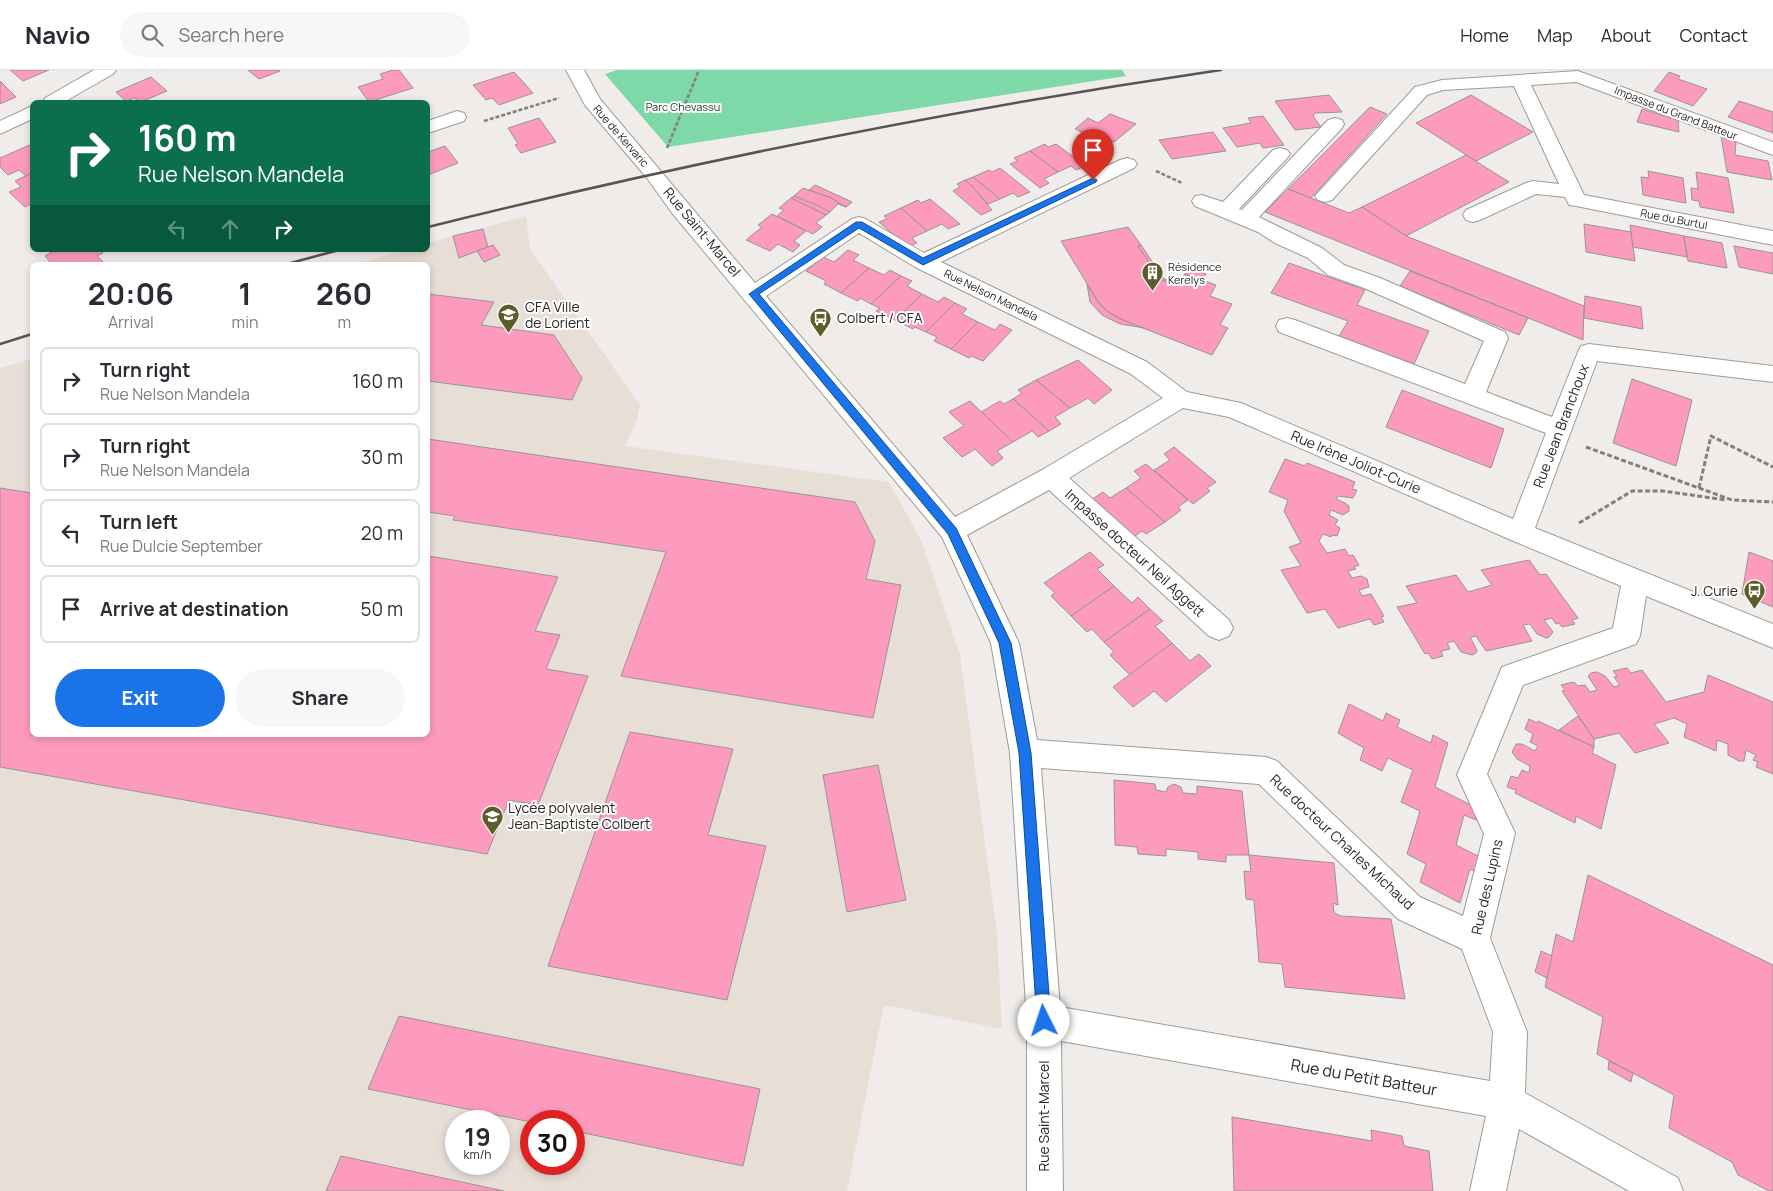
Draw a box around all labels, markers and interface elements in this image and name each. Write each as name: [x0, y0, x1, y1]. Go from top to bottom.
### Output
search box: [120, 12, 470, 57]
text: Navio: [25, 18, 90, 51]
icon: search: [138, 21, 166, 49]
text: Search here: [178, 22, 284, 48]
text: Home: [1460, 23, 1509, 47]
text: Map: [1537, 23, 1573, 47]
text: About: [1601, 23, 1651, 47]
text: Contact: [1679, 23, 1748, 47]
street label: Impasse du Grand Batteur: [1612, 82, 1740, 143]
park label: Parc Chevassu: [646, 99, 720, 114]
street label: Rue de Kervaric: [590, 101, 653, 170]
text: 160 m: [138, 114, 237, 162]
icon: right: [55, 120, 120, 185]
pin: [1072, 129, 1114, 180]
icon: arrive: [1079, 136, 1107, 164]
text: Rue Nelson Mandela: [138, 159, 344, 189]
street label: Rue Saint-Marcel: [659, 183, 745, 280]
street label: Rue du Burtul: [1639, 205, 1709, 232]
icon: left: [163, 215, 191, 243]
icon: ahead: [216, 215, 244, 243]
icon: right: [269, 215, 297, 243]
place label: Résidence Kerelys: [1168, 259, 1222, 287]
building icon: Résidence Kerelys: [1140, 261, 1164, 292]
street label: Rue Nelson Mandela: [942, 265, 1041, 324]
text: 20:06: [88, 273, 174, 314]
text: 1: [238, 273, 252, 314]
text: 260: [316, 273, 372, 314]
place label: CFA Ville de Lorient: [525, 297, 590, 332]
school or university icon: CFA Ville de Lorient: [497, 303, 521, 334]
bus stop icon: Colbert / CFA: [809, 306, 833, 337]
place label: Colbert / CFA: [837, 308, 923, 327]
text: Arrival: [108, 311, 154, 333]
text: min: [232, 311, 258, 333]
text: m: [337, 311, 351, 333]
text: Turn right: [100, 357, 190, 383]
street label: Rue Jean Branchoux: [1528, 361, 1593, 490]
icon: right: [57, 367, 85, 395]
text: 160 m: [352, 368, 403, 394]
text: Rue Nelson Mandela: [100, 383, 250, 405]
street label: Rue Irène Joliot-Curie: [1288, 426, 1424, 498]
text: Turn right: [100, 433, 190, 459]
icon: right: [57, 443, 85, 471]
text: 30 m: [361, 444, 403, 470]
text: Rue Nelson Mandela: [100, 459, 250, 481]
street label: Impasse docteur Neil Aggett: [1061, 485, 1209, 621]
text: Turn left: [100, 509, 178, 535]
icon: left: [57, 519, 85, 547]
text: 20 m: [361, 520, 403, 546]
text: Rue Dulcie September: [100, 535, 263, 557]
bus stop icon: J. Curie: [1742, 579, 1766, 610]
place label: J. Curie: [1691, 581, 1738, 600]
icon: arrive: [57, 595, 85, 623]
text: Arrive at destination: [100, 596, 289, 622]
text: 50 m: [361, 596, 403, 622]
button: Exit: [55, 669, 225, 727]
button: Share: [235, 669, 405, 727]
street label: Rue docteur Charles Michaud: [1266, 770, 1418, 913]
place label: Lycée polyvalent Jean-Baptiste Colbert: [508, 798, 651, 833]
school or university icon: Lycée polyvalent Jean-Baptiste Colbert: [480, 804, 504, 835]
street label: Rue des Lupins: [1466, 837, 1507, 937]
position arrow: [1017, 994, 1069, 1046]
street label: Rue du Petit Batteur: [1289, 1053, 1439, 1101]
street label: Rue Saint-Marcel: [1034, 1060, 1053, 1172]
speed limit sign: 30: [520, 1110, 585, 1175]
text: 19: [464, 1119, 491, 1154]
text: km/h: [464, 1146, 491, 1163]

